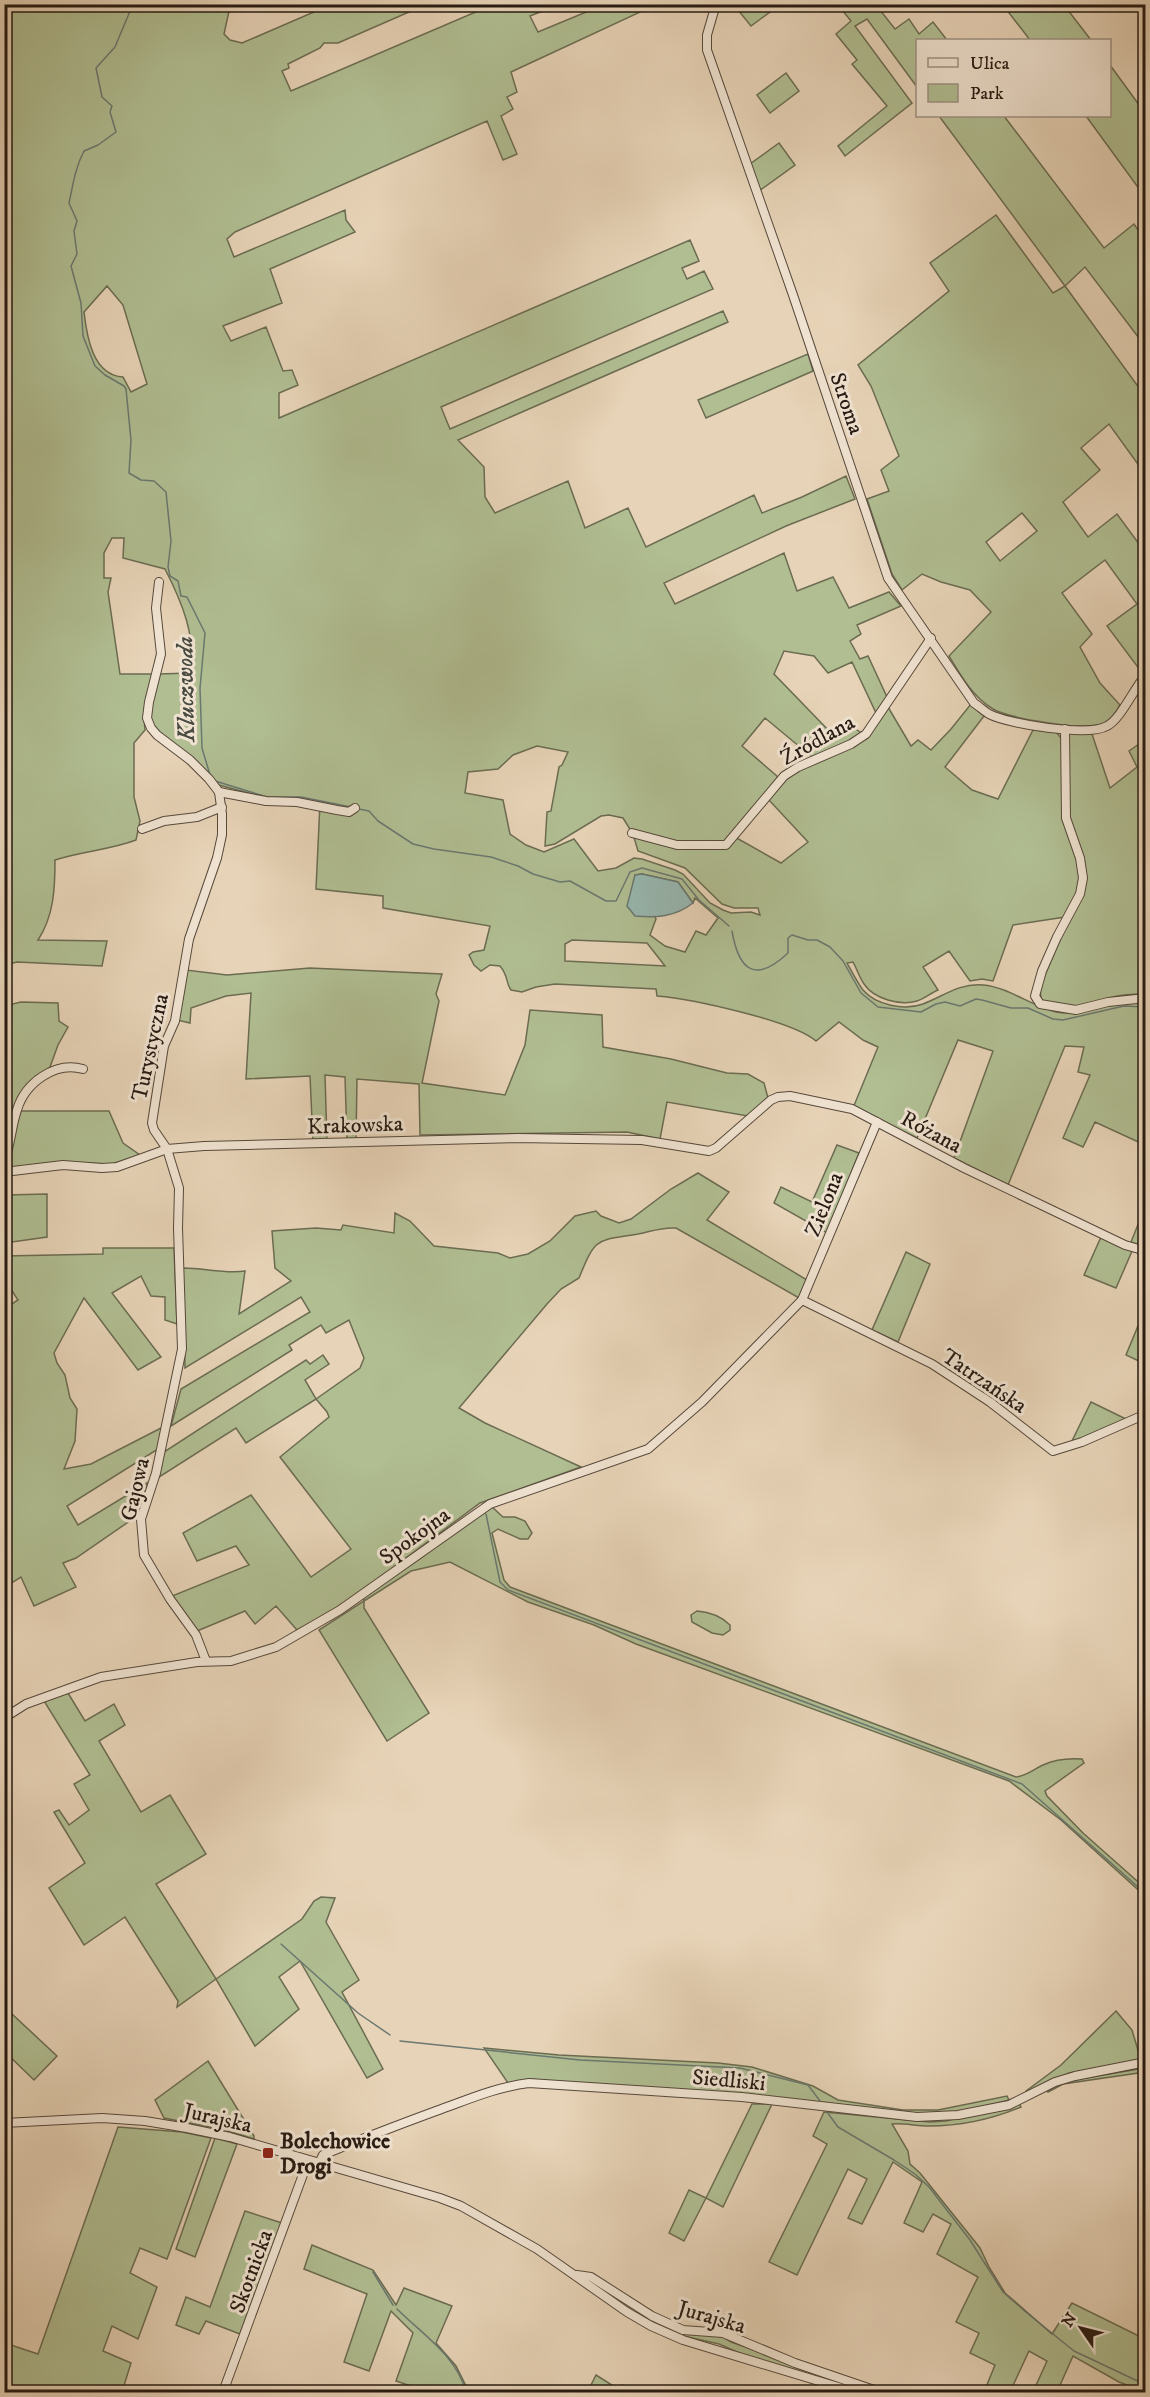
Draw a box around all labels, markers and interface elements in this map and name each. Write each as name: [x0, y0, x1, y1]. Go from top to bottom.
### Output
legend: [916, 39, 1111, 117]
text: Ulica: [970, 53, 1010, 75]
text: Park: [970, 83, 1004, 105]
street label: Stroma: [824, 369, 870, 438]
water label: Kluczwoda: [170, 636, 202, 743]
street label: Źródlana: [775, 708, 860, 772]
street label: Turystyczna: [126, 991, 175, 1103]
street label: Różana: [896, 1105, 967, 1160]
street label: Krakowska: [307, 1110, 404, 1141]
street label: Zielona: [799, 1168, 850, 1241]
street label: Tatrzańska: [936, 1343, 1033, 1420]
street label: Gajowa: [115, 1454, 156, 1524]
street label: Spokojna: [374, 1501, 456, 1571]
street label: Siedliski: [691, 2064, 767, 2097]
street label: Jurajska: [179, 2097, 255, 2140]
place label: Bolechowice Drogi: [280, 2128, 390, 2180]
marker: Bolechowice Drogi: [261, 2146, 275, 2160]
street label: Skotnicka: [224, 2225, 279, 2317]
street label: Jurajska: [673, 2294, 749, 2340]
north arrow: [1051, 2298, 1111, 2358]
text: N: [1058, 2309, 1081, 2331]

